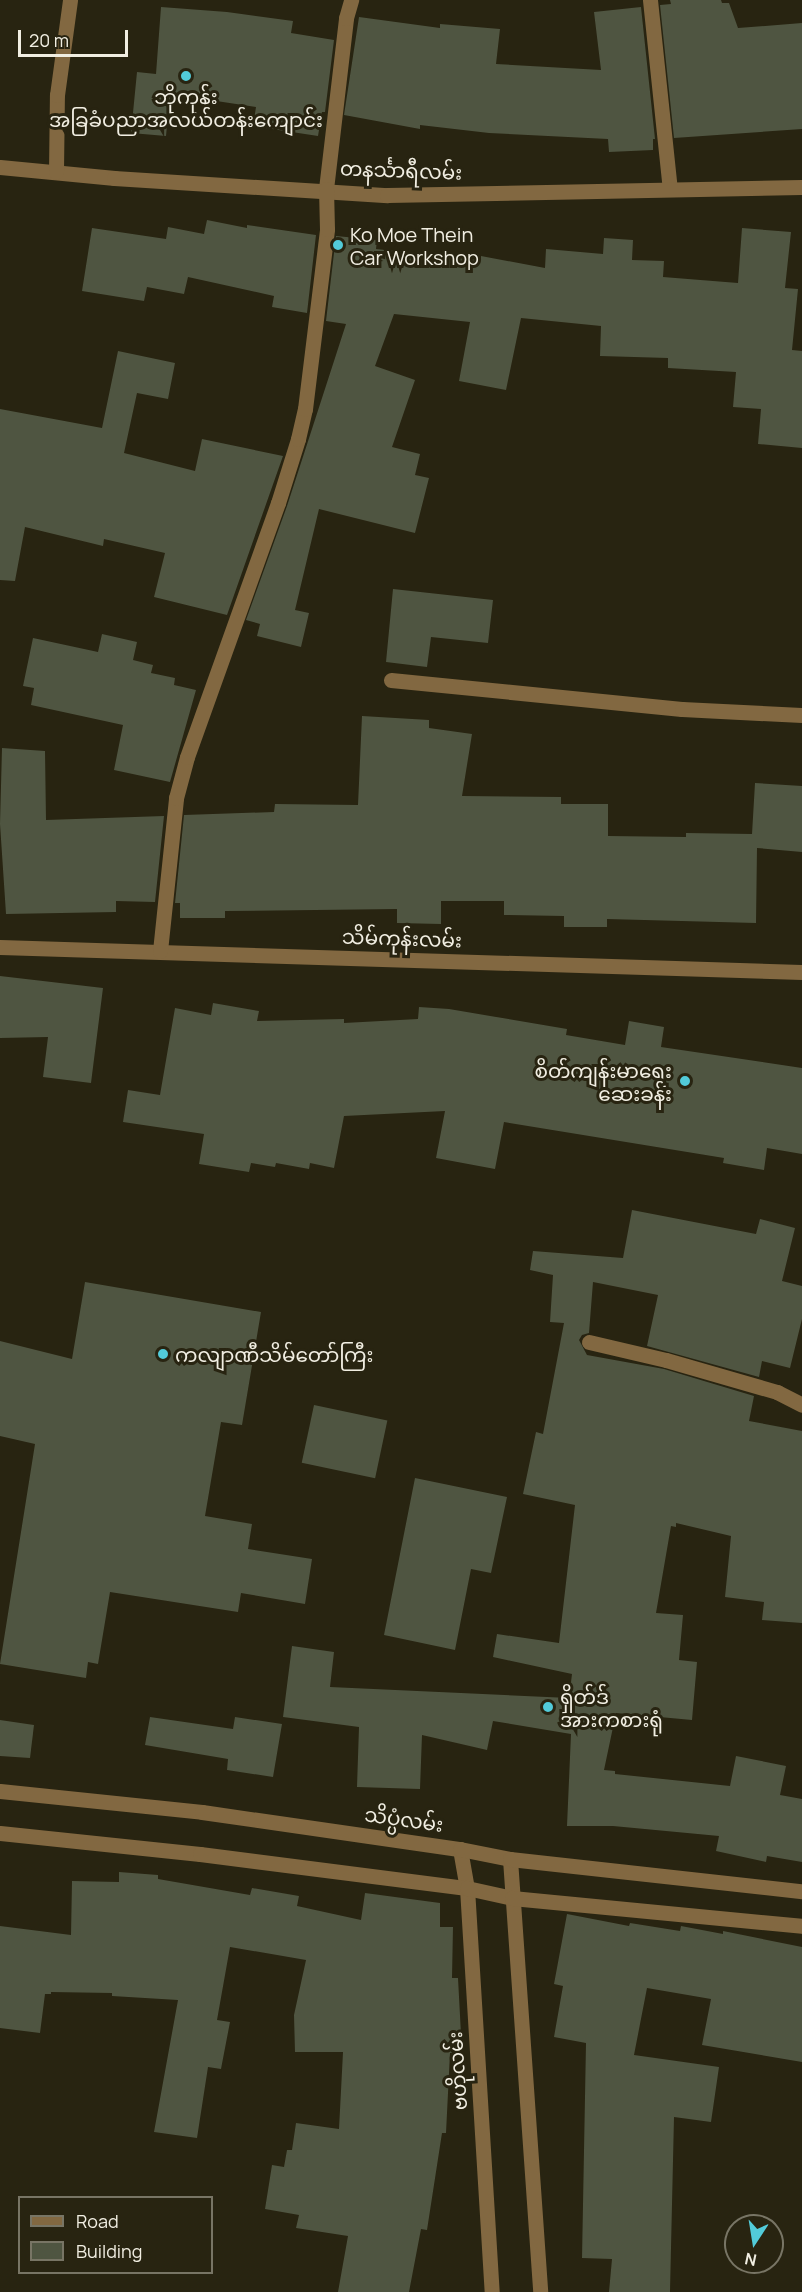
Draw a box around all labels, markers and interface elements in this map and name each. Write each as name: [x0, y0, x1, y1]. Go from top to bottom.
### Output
scale bar: [21, 18, 130, 56]
text: 20 m: [29, 28, 69, 52]
marker: ဘိုကုန်း အခြခံပညာအလယ်တန်းကျောင်း: [179, 69, 193, 83]
place label: ဘိုကုန်း အခြခံပညာအလယ်တန်းကျောင်း: [49, 85, 323, 132]
street label: တနင်္သာရီလမ်း: [339, 156, 463, 184]
place label: Ko Moe Thein Car Workshop: [350, 222, 479, 269]
marker: Ko Moe Thein Car Workshop: [331, 238, 345, 252]
street label: သိမ်ကုန်းလမ်း: [342, 924, 462, 952]
place label: စိတ်ကျန်းမာရေး ဆေးခန်း: [534, 1058, 672, 1105]
marker: စိတ်ကျန်းမာရေး ဆေးခန်း: [676, 1072, 694, 1090]
place label: ကလျာဏီသိမ်တော်ကြီး: [175, 1342, 373, 1366]
marker: ကလျာဏီသိမ်တော်ကြီး: [156, 1347, 170, 1361]
place label: ရှိတ်ဒ် အားကစားရုံ: [560, 1684, 663, 1731]
marker: ရှိတ်ဒ် အားကစားရုံ: [541, 1700, 555, 1714]
street label: သိပ္ပံလမ်း: [363, 1802, 445, 1836]
street label: ဗဟိုလမ်း: [442, 2031, 472, 2111]
legend: [18, 2196, 213, 2274]
text: Road: [76, 2209, 119, 2233]
north arrow: [724, 2214, 784, 2274]
text: Building: [76, 2239, 142, 2263]
text: N: [743, 2248, 759, 2272]

